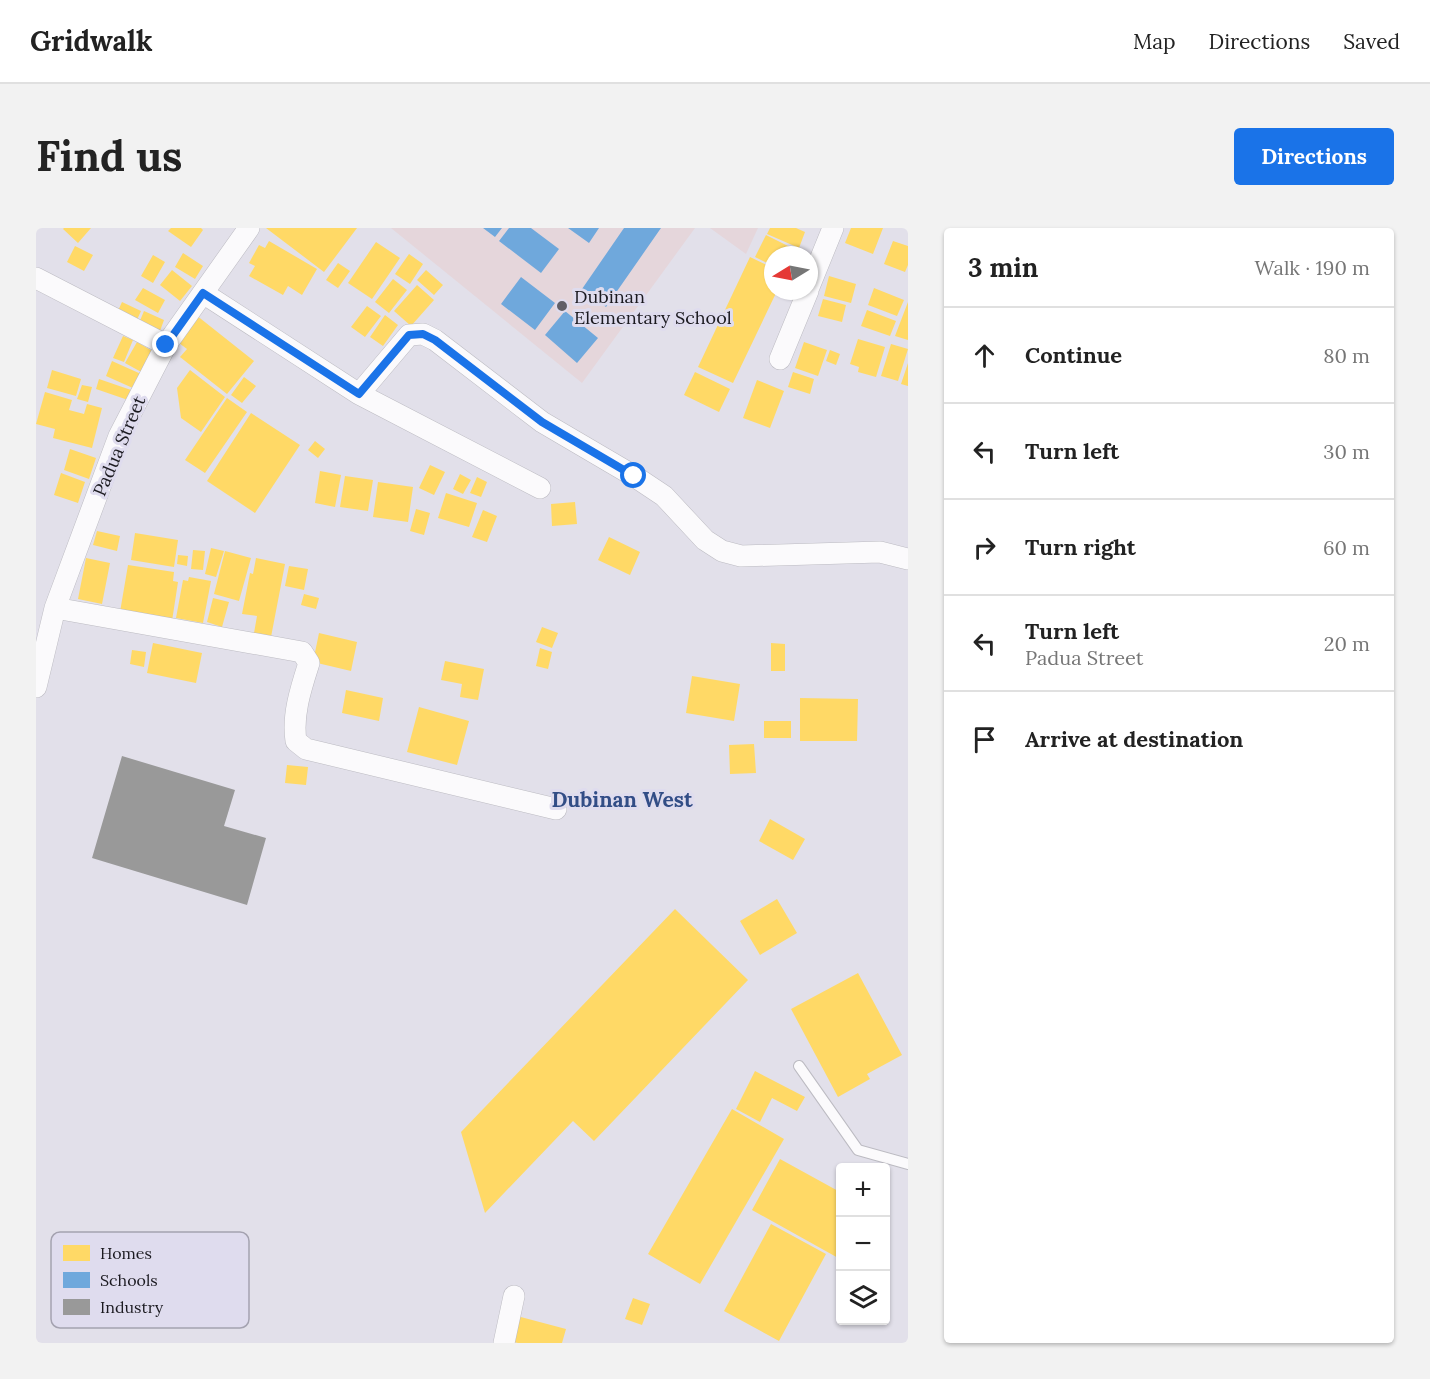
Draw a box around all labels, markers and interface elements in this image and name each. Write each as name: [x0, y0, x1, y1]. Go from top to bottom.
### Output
text: Gridwalk: [30, 23, 153, 59]
text: Map: [1133, 28, 1176, 55]
text: Directions: [1209, 28, 1310, 55]
text: Saved: [1343, 28, 1400, 55]
button: Directions: [1234, 128, 1394, 185]
text: Find us: [36, 129, 182, 183]
north arrow: [764, 246, 818, 300]
text: 3 min: [968, 251, 1038, 284]
text: Walk · 190 m: [1254, 255, 1370, 280]
place label: Dubinan Elementary School: [574, 285, 732, 329]
marker: Dubinan Elementary School: [555, 299, 569, 313]
route end: [152, 331, 178, 357]
icon: ahead: [968, 339, 1001, 372]
text: Continue: [1025, 341, 1122, 369]
text: 80 m: [1323, 343, 1370, 368]
street label: Padua Street: [88, 392, 150, 500]
icon: left: [968, 435, 1001, 468]
text: Turn left: [1025, 437, 1119, 465]
text: 30 m: [1323, 439, 1370, 464]
route start: [620, 462, 646, 488]
icon: right: [968, 531, 1001, 564]
text: Turn right: [1025, 533, 1136, 561]
text: 60 m: [1323, 535, 1370, 560]
text: Turn left: [1025, 617, 1119, 645]
icon: left: [968, 627, 1001, 660]
text: 20 m: [1324, 631, 1370, 656]
text: Padua Street: [1025, 645, 1143, 670]
icon: arrive: [968, 723, 1001, 756]
text: Arrive at destination: [1025, 725, 1243, 753]
district label: Dubinan West: [551, 786, 693, 813]
map controls: [836, 1163, 890, 1325]
button: +: [836, 1163, 890, 1217]
button: −: [836, 1217, 890, 1271]
legend: [51, 1232, 249, 1328]
text: Homes: [100, 1243, 152, 1263]
text: Schools: [100, 1270, 158, 1290]
button: layers: [836, 1271, 890, 1325]
text: Industry: [100, 1297, 164, 1317]

